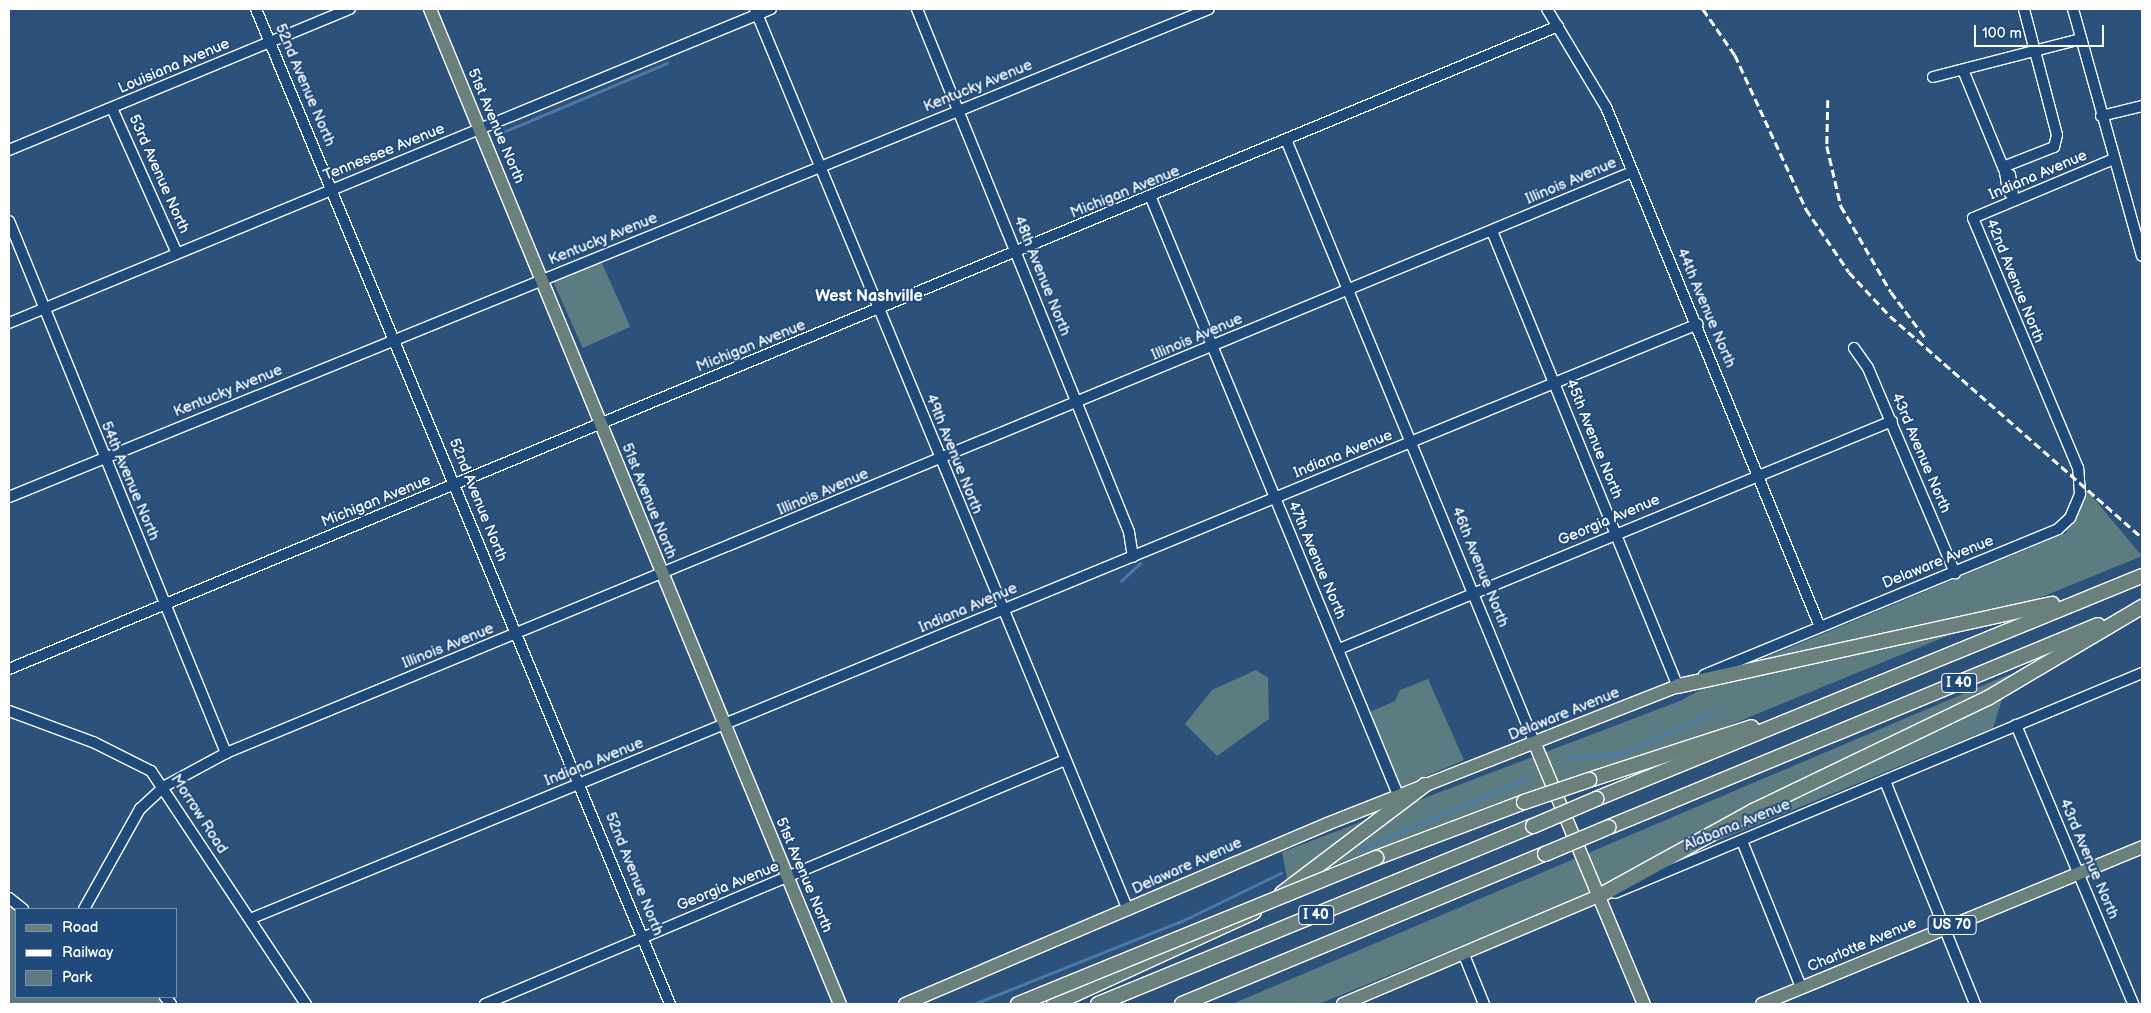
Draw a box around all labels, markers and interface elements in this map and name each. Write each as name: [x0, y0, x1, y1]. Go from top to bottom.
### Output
scale bar: [1976, 15, 2106, 47]
street label: 52nd Avenue North: [271, 21, 339, 149]
text: 100 m: [1982, 24, 2022, 43]
street label: Louisiana Avenue: [116, 34, 232, 98]
street label: Kentucky Avenue: [921, 56, 1035, 116]
street label: 51st Avenue North: [464, 66, 528, 186]
street label: 53rd Avenue North: [125, 112, 193, 236]
street label: Tennessee Avenue: [321, 119, 447, 185]
street label: Indiana Avenue: [1986, 146, 2090, 204]
street label: Illinois Avenue: [1523, 154, 1619, 208]
street label: Michigan Avenue: [1068, 162, 1182, 222]
street label: Kentucky Avenue: [546, 209, 660, 269]
street label: 48th Avenue North: [1010, 214, 1074, 338]
street label: 42nd Avenue North: [1982, 217, 2048, 345]
street label: 44th Avenue North: [1673, 246, 1739, 370]
district label: West Nashville: [815, 287, 923, 307]
street label: Illinois Avenue: [1149, 310, 1245, 364]
street label: Michigan Avenue: [694, 316, 808, 376]
street label: Kentucky Avenue: [171, 361, 285, 421]
street label: 45th Avenue North: [1562, 377, 1626, 501]
street label: 43rd Avenue North: [1888, 390, 1954, 516]
street label: 49th Avenue North: [922, 392, 986, 516]
street label: 54th Avenue North: [97, 419, 163, 543]
street label: Indiana Avenue: [1291, 426, 1395, 482]
street label: 52nd Avenue North: [445, 436, 511, 564]
street label: 51st Avenue North: [618, 441, 680, 561]
street label: Illinois Avenue: [775, 465, 871, 519]
street label: Michigan Avenue: [319, 471, 433, 531]
street label: Georgia Avenue: [1555, 490, 1663, 550]
street label: 47th Avenue North: [1284, 498, 1350, 622]
street label: 46th Avenue North: [1448, 504, 1512, 630]
street label: Delaware Avenue: [1880, 532, 1996, 592]
street label: Indiana Avenue: [916, 579, 1020, 637]
street label: Illinois Avenue: [400, 619, 496, 673]
road number: I 40: [1940, 671, 1978, 694]
street label: Delaware Avenue: [1506, 684, 1622, 744]
street label: Indiana Avenue: [542, 734, 646, 790]
street label: Morrow Road: [167, 771, 231, 857]
street label: Alabama Avenue: [1681, 795, 1793, 855]
street label: 43rd Avenue North: [2056, 796, 2122, 922]
street label: 52nd Avenue North: [601, 810, 667, 938]
street label: 51st Avenue North: [772, 815, 836, 935]
street label: Delaware Avenue: [1129, 834, 1245, 898]
street label: Georgia Avenue: [674, 857, 782, 915]
road number: I 40: [1297, 904, 1335, 926]
legend: [15, 908, 178, 998]
street label: Charlotte Avenue: [1805, 914, 1919, 976]
road number: US 70: [1927, 914, 1977, 936]
text: Road: [62, 918, 98, 937]
text: Railway: [62, 943, 113, 962]
text: Park: [62, 968, 92, 987]

